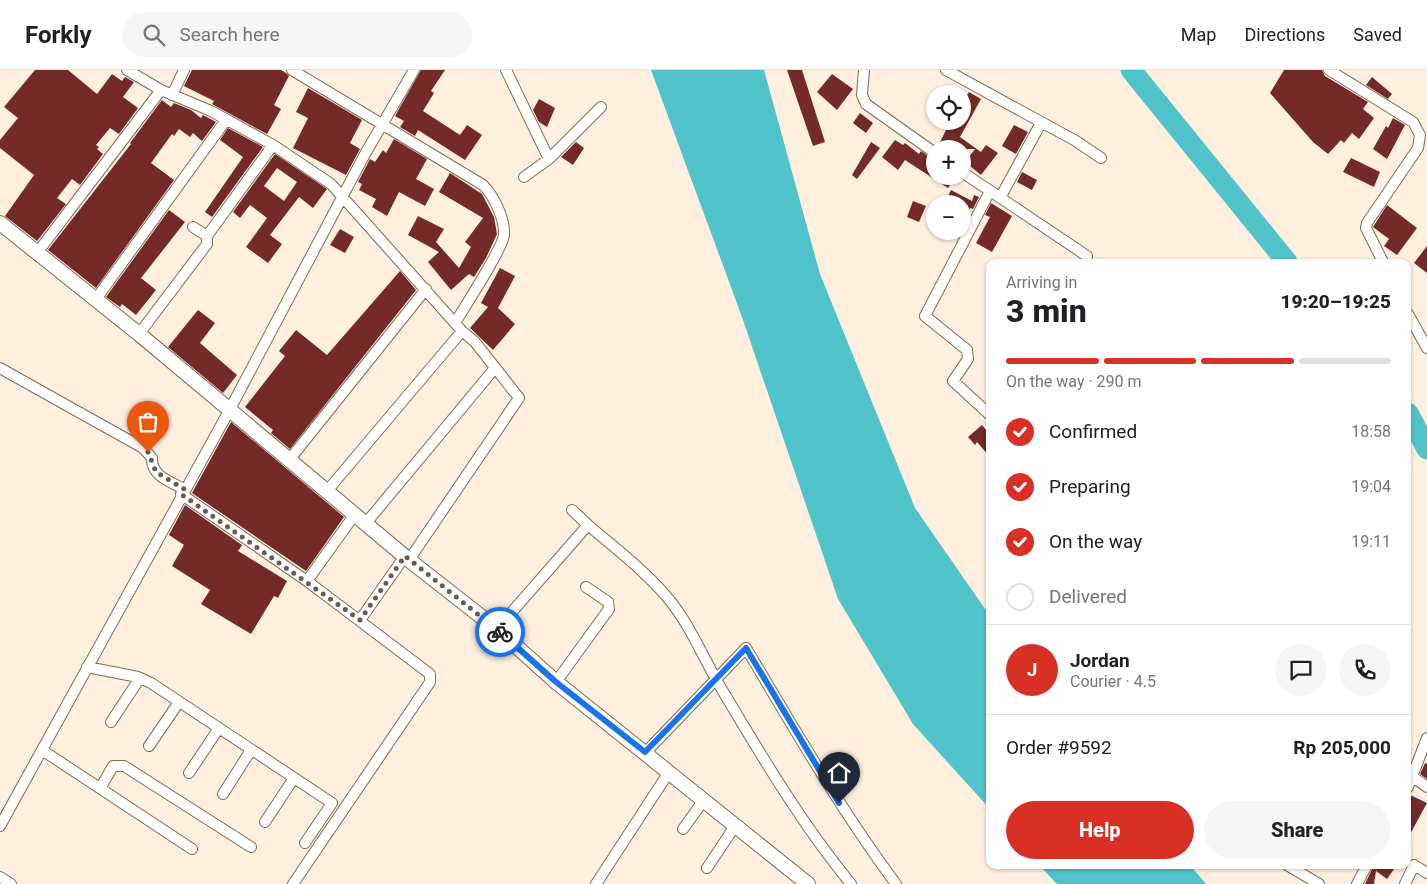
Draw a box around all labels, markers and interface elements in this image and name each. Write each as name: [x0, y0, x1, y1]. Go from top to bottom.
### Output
search box: [122, 12, 472, 57]
text: Forkly: [25, 21, 92, 49]
icon: search: [140, 21, 168, 49]
text: Search here: [180, 23, 279, 46]
text: Map: [1181, 24, 1216, 45]
text: Directions: [1244, 24, 1325, 45]
text: Saved: [1353, 24, 1402, 45]
map controls: [926, 85, 971, 240]
button: locate: [926, 85, 971, 130]
button: +: [926, 140, 971, 185]
button: −: [926, 195, 971, 240]
text: Arriving in: [1006, 273, 1077, 292]
text: 19:20–19:25: [1280, 290, 1391, 313]
text: 3 min: [1006, 292, 1087, 330]
text: On the way · 290 m: [1006, 372, 1142, 391]
pin: [127, 401, 169, 452]
icon: bag: [134, 408, 162, 436]
icon: check: [1006, 418, 1034, 446]
text: Confirmed: [1049, 420, 1137, 443]
text: 18:58: [1351, 422, 1391, 441]
icon: check: [1006, 473, 1034, 501]
text: Preparing: [1049, 475, 1131, 498]
text: 19:04: [1351, 477, 1391, 496]
icon: check: [1006, 528, 1034, 556]
text: On the way: [1049, 530, 1142, 553]
text: 19:11: [1351, 532, 1391, 551]
text: Delivered: [1049, 585, 1127, 608]
courier: [475, 607, 525, 657]
icon: bike: [486, 618, 514, 646]
button: chat: [1275, 644, 1327, 696]
button: phone: [1339, 644, 1391, 696]
text: Jordan: [1070, 649, 1130, 672]
text: J: [1027, 658, 1037, 681]
text: Courier · 4.5: [1070, 672, 1156, 691]
text: Order #9592: [1006, 736, 1112, 759]
text: Rp 205,000: [1293, 736, 1391, 759]
pin: [818, 752, 860, 803]
icon: home: [825, 759, 853, 787]
button: Help: [1006, 801, 1194, 859]
button: Share: [1204, 801, 1391, 859]

